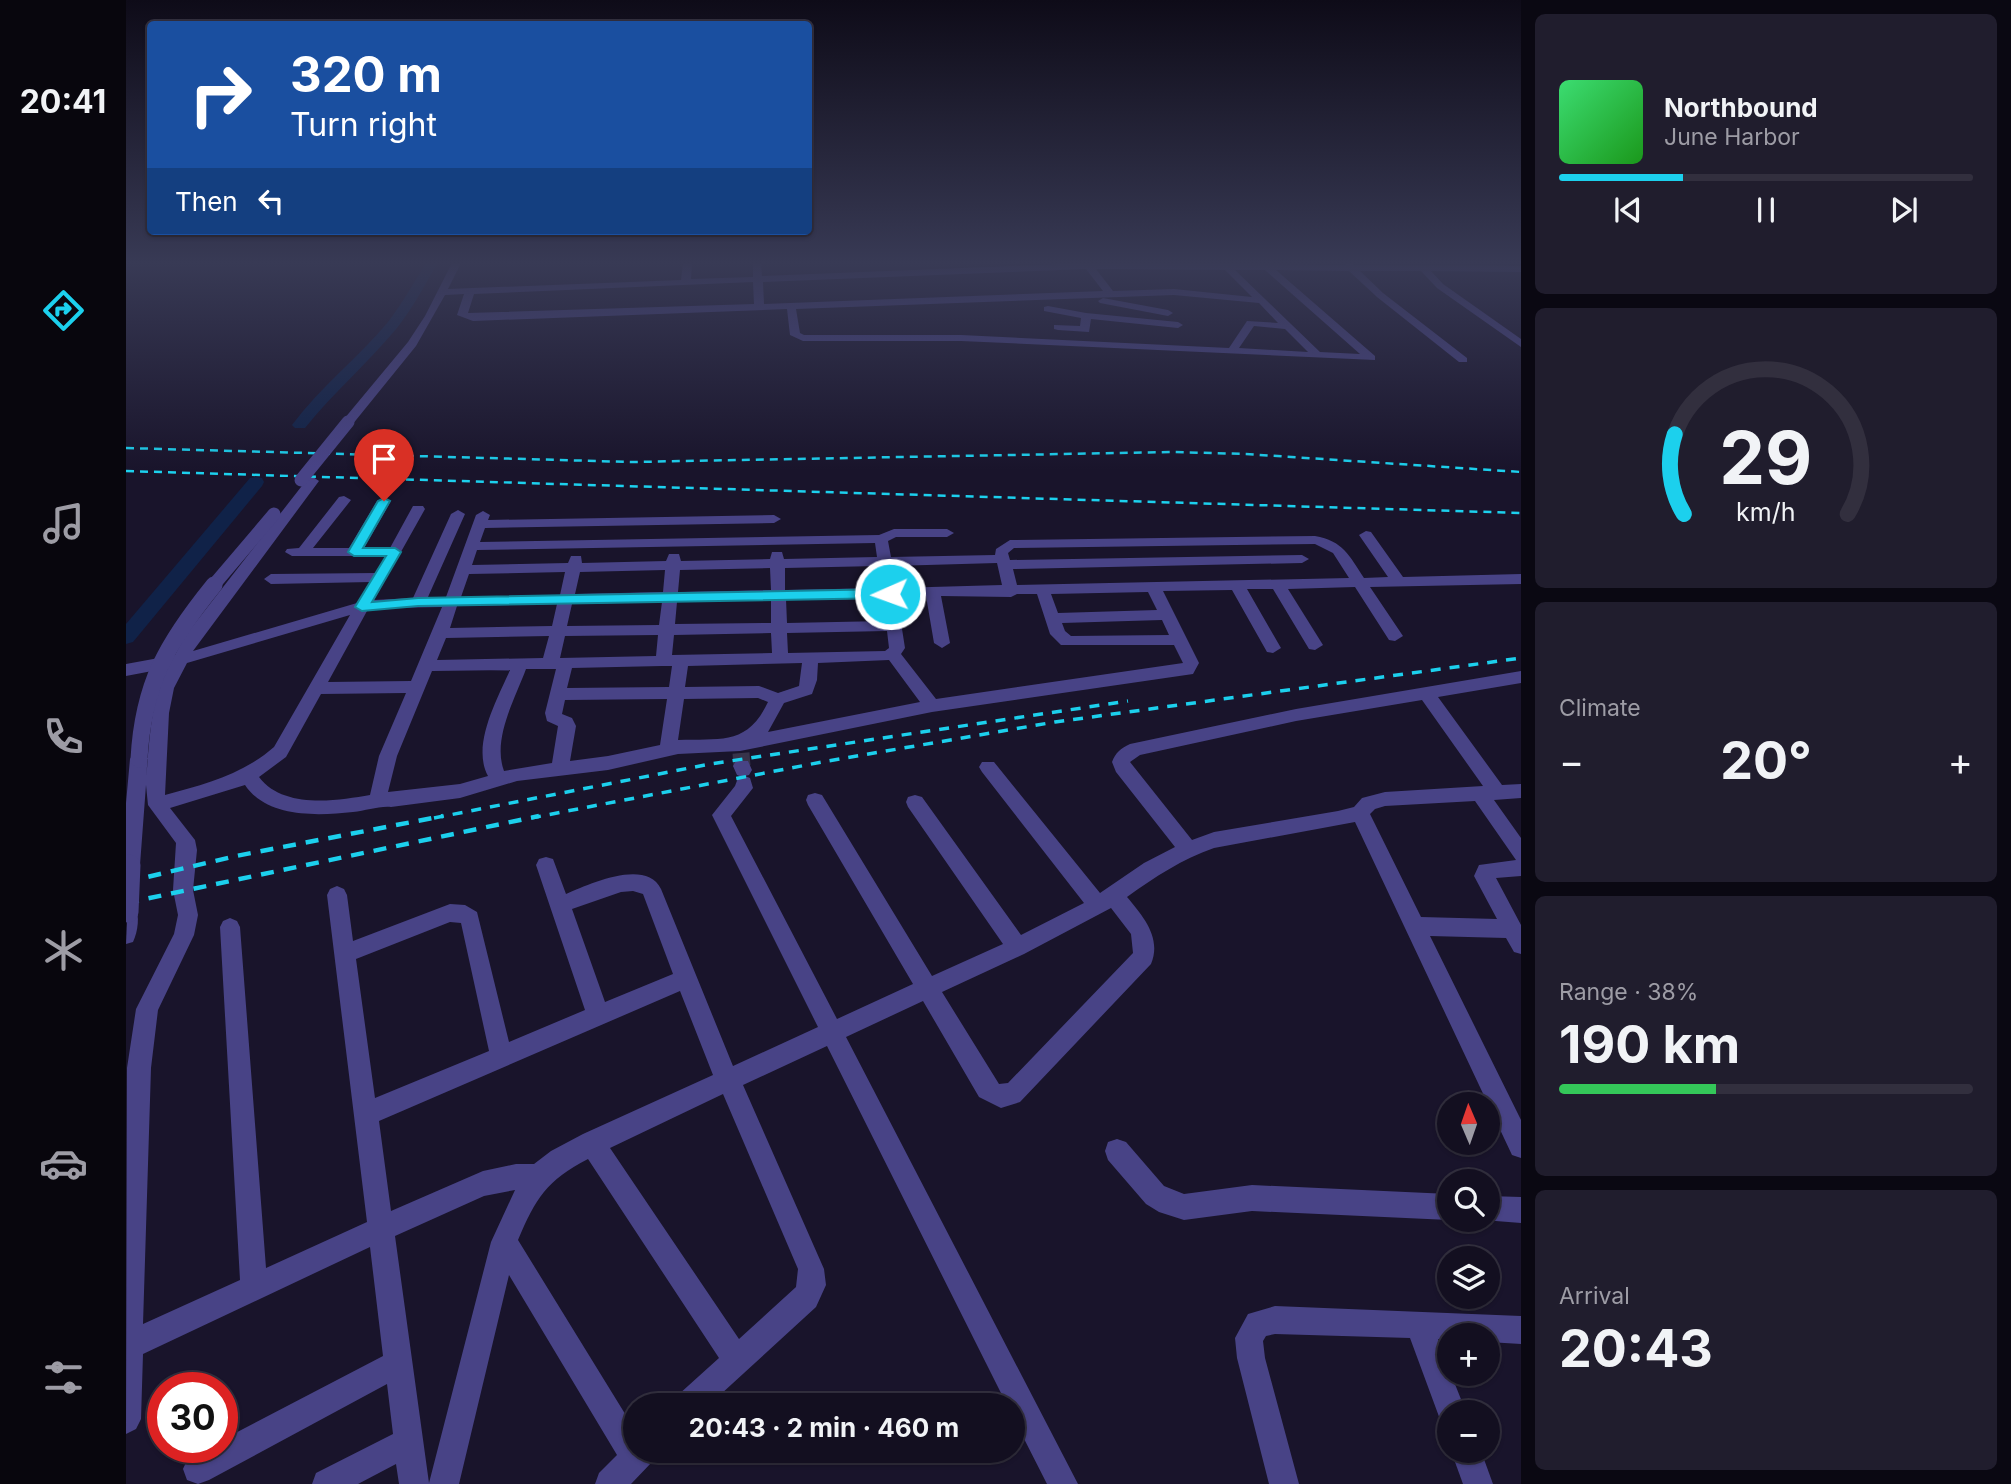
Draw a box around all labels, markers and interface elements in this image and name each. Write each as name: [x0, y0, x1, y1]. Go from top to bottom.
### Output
text: 320 m: [290, 45, 442, 104]
icon: right: [175, 49, 266, 140]
text: 20:41: [20, 82, 106, 121]
text: Northbound: [1664, 92, 1818, 123]
text: Turn right: [290, 105, 437, 144]
text: June Harbor: [1664, 123, 1800, 151]
icon: left: [252, 182, 290, 220]
text: Then: [175, 186, 238, 217]
icon: previous: [1609, 191, 1647, 229]
icon: pause: [1747, 191, 1785, 229]
icon: next: [1885, 191, 1923, 229]
icon: directions: [39, 286, 88, 335]
text: 29: [1719, 413, 1813, 502]
pin: [354, 429, 414, 501]
icon: arrive: [365, 440, 403, 478]
text: km/h: [1736, 497, 1796, 527]
icon: music: [39, 499, 88, 548]
position arrow: [853, 557, 927, 631]
text: Climate: [1559, 694, 1641, 722]
icon: phone: [39, 712, 88, 761]
text: 20°: [1720, 729, 1812, 792]
text: −: [1559, 738, 1584, 784]
text: +: [1948, 738, 1973, 784]
icon: climate: [39, 926, 88, 975]
text: Range · 38%: [1559, 978, 1698, 1006]
text: 190 km: [1559, 1013, 1740, 1076]
north arrow: [1437, 1092, 1500, 1155]
map controls: [1437, 1092, 1500, 1463]
icon: car: [39, 1139, 88, 1188]
button: search: [1437, 1169, 1500, 1232]
button: layers: [1437, 1246, 1500, 1309]
text: Arrival: [1559, 1282, 1630, 1310]
text: 20:43: [1559, 1317, 1713, 1380]
button: +: [1437, 1323, 1500, 1386]
icon: filters: [39, 1353, 88, 1402]
speed limit sign: 30: [147, 1372, 238, 1463]
button: −: [1437, 1400, 1500, 1463]
text: 20:43 · 2 min · 460 m: [689, 1412, 959, 1443]

